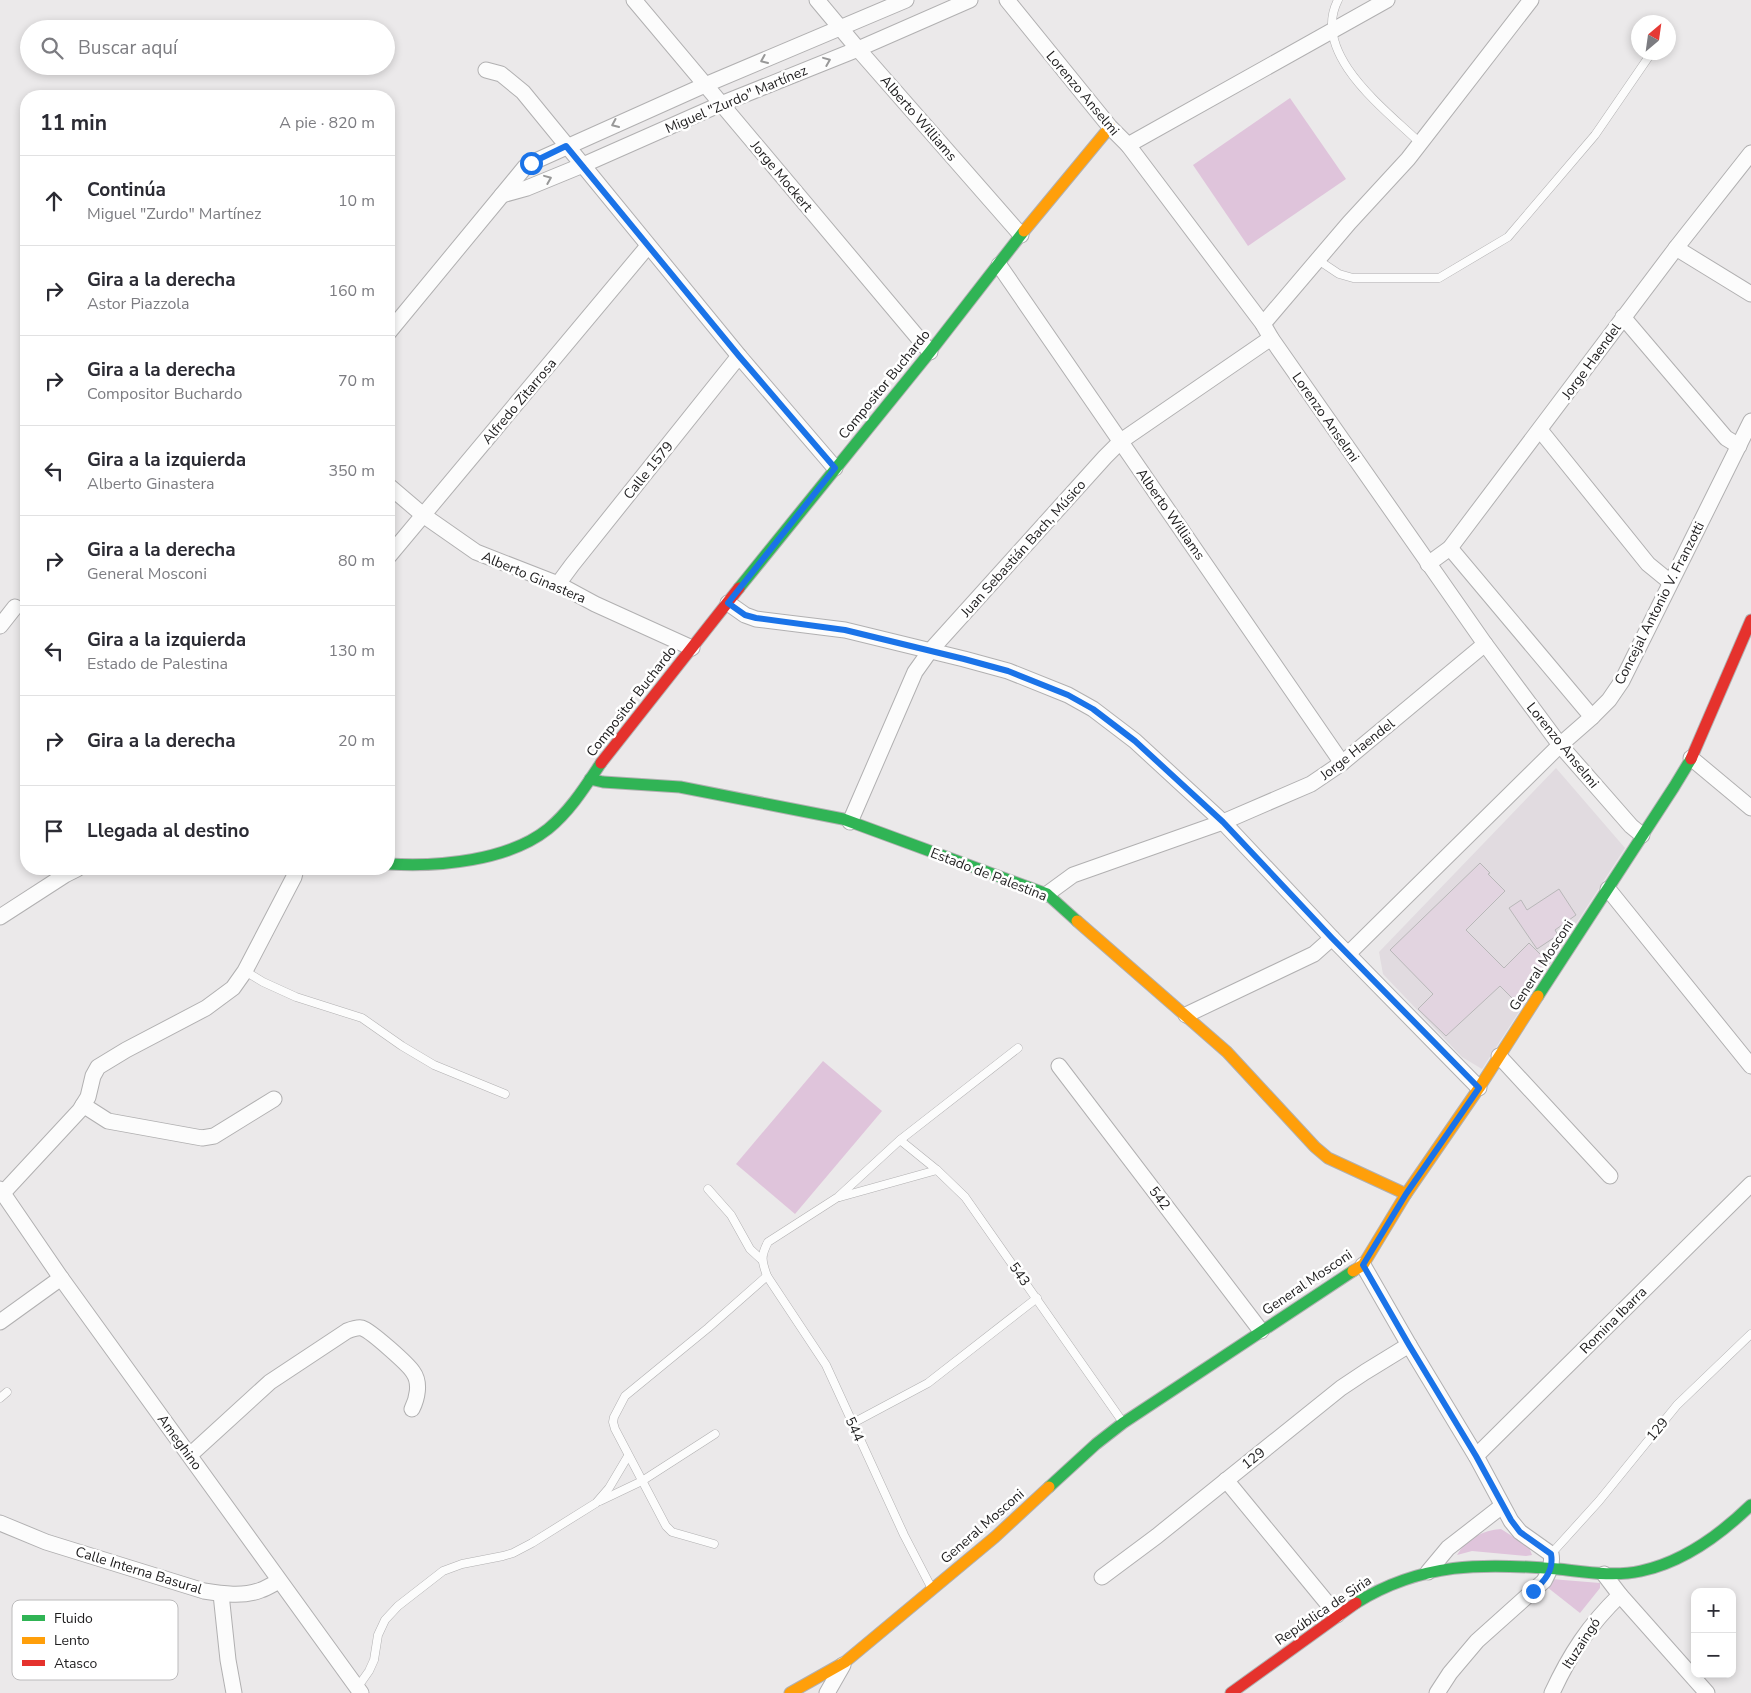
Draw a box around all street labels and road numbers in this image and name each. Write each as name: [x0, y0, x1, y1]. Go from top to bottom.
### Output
street label: Lorenzo Anselmi: [1042, 47, 1124, 140]
street label: Miguel "Zurdo" Martínez: [662, 61, 811, 138]
street label: Alberto Williams: [876, 71, 961, 165]
street label: Jorge Mockert: [746, 136, 817, 216]
street label: Jorge Haendel: [1557, 319, 1626, 404]
street label: Compositor Buchardo: [834, 325, 935, 443]
street label: Alfredo Zitarrosa: [478, 354, 561, 448]
street label: Lorenzo Anselmi: [1288, 369, 1364, 466]
street label: Calle 1579: [619, 437, 678, 503]
street label: Alberto Williams: [1132, 465, 1209, 564]
street label: Juan Sebastián Bach, Músico: [956, 475, 1090, 622]
street label: Concejal Antonio V. Franzotti: [1610, 518, 1709, 688]
street label: Alberto Ginastera: [479, 547, 589, 608]
street label: Compositor Buchardo: [582, 642, 681, 761]
street label: Lorenzo Anselmi: [1522, 699, 1603, 792]
street label: Jorge Haendel: [1315, 714, 1399, 785]
street label: Estado de Palestina: [928, 843, 1050, 905]
street label: General Mosconi: [1505, 916, 1578, 1014]
street label: 542: [1144, 1183, 1175, 1214]
street label: General Mosconi: [1258, 1245, 1356, 1320]
street label: 543: [1005, 1259, 1035, 1290]
street label: Romina Ibarra: [1576, 1283, 1651, 1358]
street label: Ameghino: [153, 1411, 206, 1474]
street label: 544: [841, 1414, 868, 1445]
street label: 129: [1642, 1414, 1673, 1445]
street label: 129: [1238, 1443, 1269, 1474]
street label: General Mosconi: [936, 1485, 1028, 1568]
street label: Calle Interna Basural: [73, 1542, 205, 1599]
street label: República de Siria: [1271, 1571, 1375, 1650]
street label: Ituzaingó: [1558, 1614, 1605, 1672]

